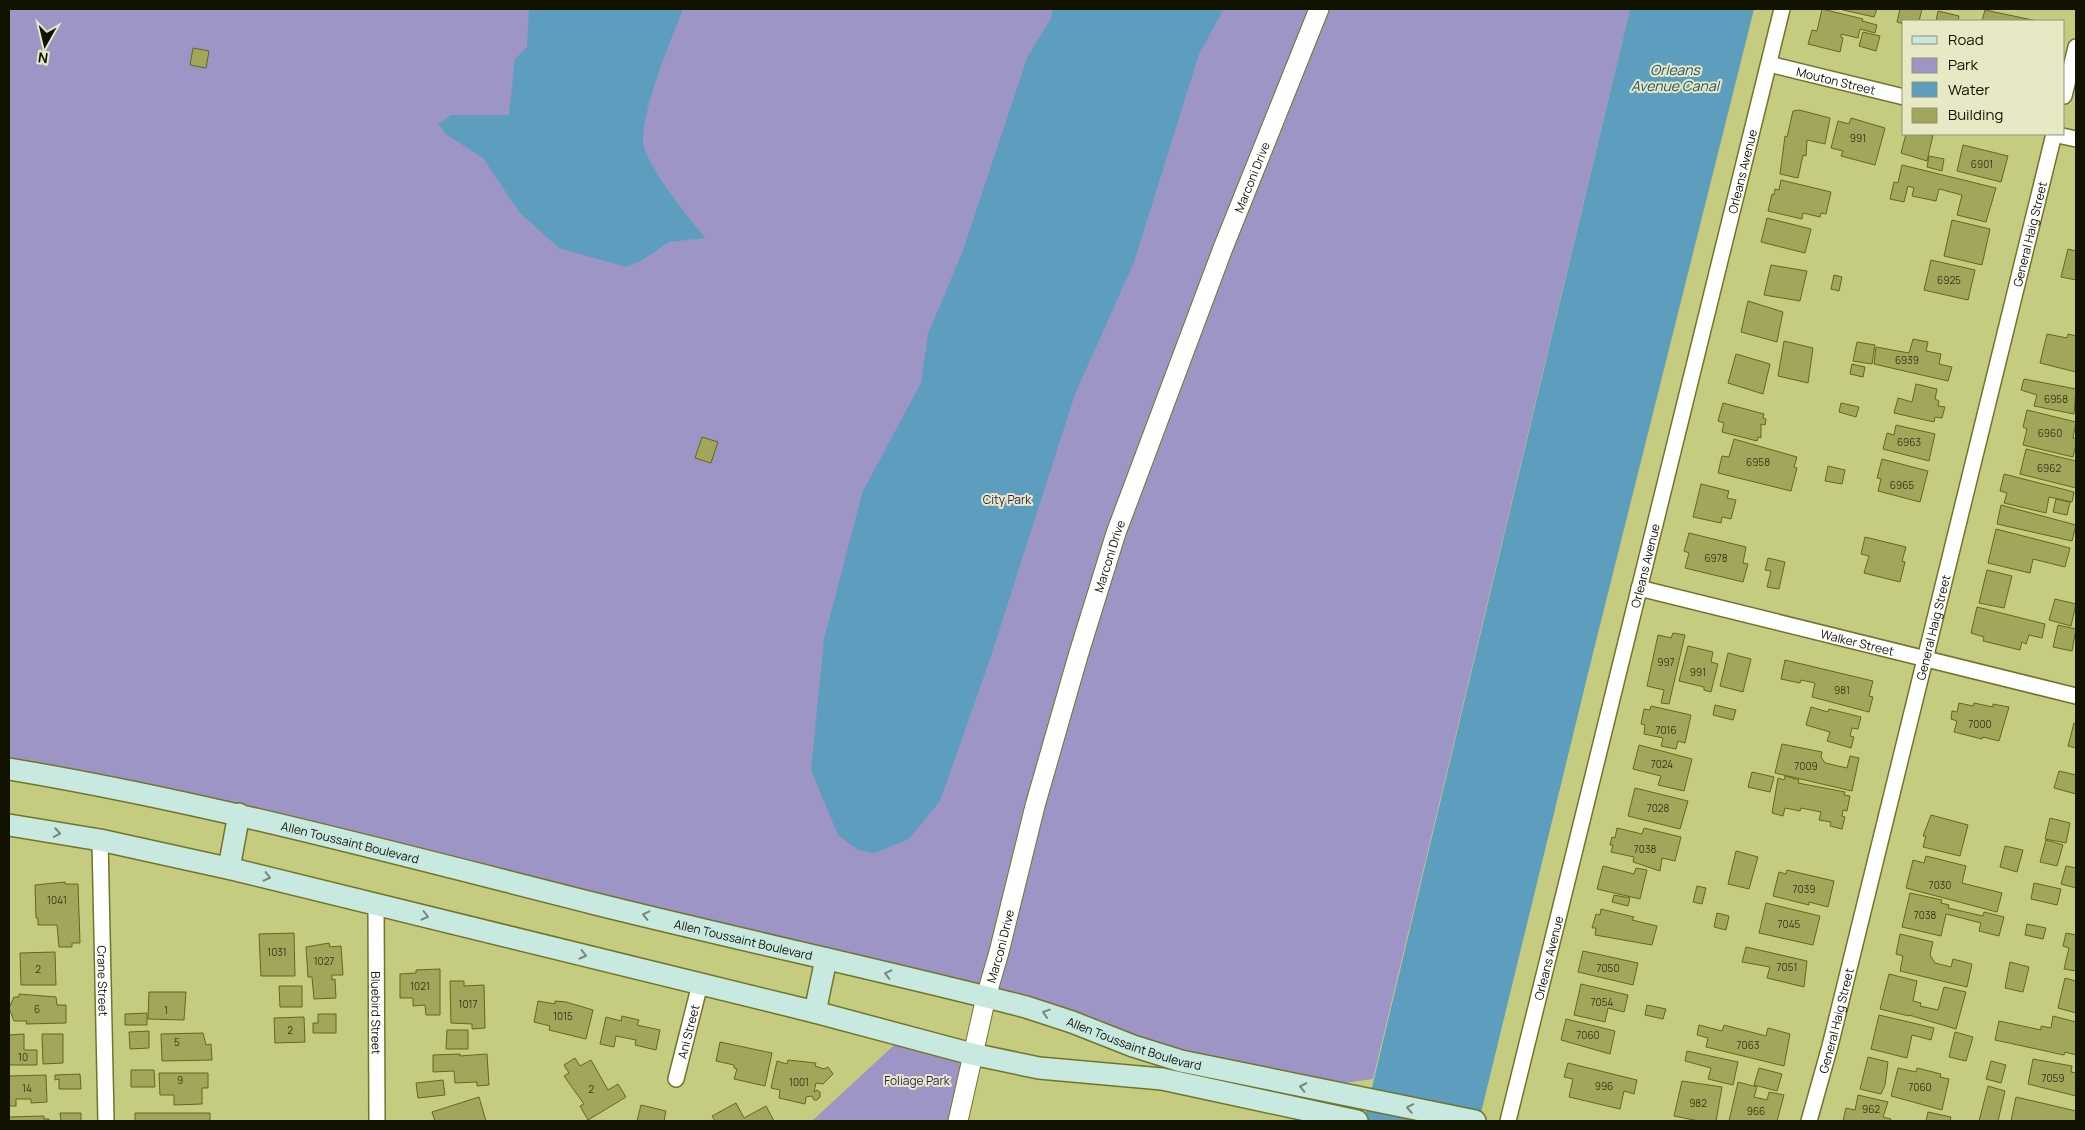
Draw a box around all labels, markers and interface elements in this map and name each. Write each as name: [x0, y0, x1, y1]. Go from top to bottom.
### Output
north arrow: [20, 20, 70, 70]
legend: [1902, 20, 2065, 135]
text: Road: [1948, 29, 1984, 50]
text: N: [37, 48, 49, 68]
text: Park: [1948, 54, 1978, 75]
water label: Orleans Avenue Canal: [1631, 60, 1721, 95]
street label: Mouton Street: [1795, 63, 1878, 98]
text: Water: [1948, 79, 1990, 100]
text: Building: [1948, 104, 2003, 125]
street label: Orleans Avenue: [1723, 127, 1761, 215]
house number: 991: [1850, 131, 1866, 145]
street label: Marconi Drive: [1230, 139, 1273, 215]
house number: 6901: [1971, 157, 1993, 171]
street label: General Haig Street: [2008, 179, 2051, 288]
house number: 6925: [1937, 273, 1961, 287]
house number: 6939: [1895, 353, 1919, 367]
house number: 6958: [2044, 392, 2068, 406]
house number: 6960: [2038, 426, 2062, 440]
house number: 6963: [1897, 435, 1921, 449]
house number: 6958: [1746, 455, 1770, 469]
house number: 6962: [2037, 461, 2061, 475]
house number: 6965: [1890, 478, 1914, 492]
park label: City Park: [983, 491, 1032, 508]
street label: Marconi Drive: [1090, 517, 1129, 594]
street label: Orleans Avenue: [1626, 522, 1663, 610]
house number: 6978: [1704, 551, 1728, 565]
street label: General Haig Street: [1912, 573, 1954, 682]
street label: Walker Street: [1819, 625, 1896, 659]
house number: 997: [1657, 655, 1675, 669]
house number: 991: [1690, 665, 1706, 679]
house number: 981: [1834, 683, 1850, 697]
house number: 7000: [1968, 717, 1992, 731]
house number: 7016: [1655, 723, 1677, 737]
house number: 7024: [1651, 757, 1673, 771]
house number: 7009: [1794, 759, 1818, 773]
house number: 7028: [1647, 801, 1670, 815]
street label: Allen Toussaint Boulevard: [279, 817, 421, 867]
one-way arrow: [52, 828, 61, 838]
house number: 7038: [1634, 842, 1656, 856]
one-way arrow: [263, 871, 272, 882]
house number: 7030: [1929, 878, 1951, 892]
house number: 7039: [1793, 882, 1815, 896]
house number: 1041: [47, 893, 67, 907]
street label: Marconi Drive: [982, 908, 1018, 985]
house number: 7038: [1914, 908, 1936, 922]
one-way arrow: [420, 910, 429, 921]
one-way arrow: [641, 910, 650, 921]
street label: Orleans Avenue: [1530, 914, 1567, 1002]
street label: Allen Toussaint Boulevard: [672, 915, 814, 964]
house number: 7045: [1778, 917, 1801, 931]
street label: Crane Street: [94, 945, 112, 1017]
house number: 1031: [267, 945, 287, 959]
one-way arrow: [578, 949, 587, 960]
house number: 1027: [314, 954, 334, 968]
house number: 7051: [1777, 960, 1797, 974]
house number: 7050: [1597, 961, 1620, 975]
house number: 2: [35, 962, 41, 976]
street label: General Haig Street: [1814, 966, 1857, 1075]
one-way arrow: [884, 969, 893, 980]
street label: Bluebird Street: [368, 971, 385, 1055]
house number: 1021: [410, 979, 430, 993]
house number: 7054: [1591, 995, 1613, 1009]
house number: 1017: [459, 997, 477, 1011]
house number: 6: [34, 1002, 40, 1016]
street label: Ani Street: [673, 1002, 703, 1060]
house number: 1: [164, 1003, 168, 1017]
house number: 1015: [553, 1009, 573, 1023]
one-way arrow: [1042, 1009, 1051, 1019]
street label: Allen Toussaint Boulevard: [1065, 1012, 1203, 1073]
house number: 2: [287, 1023, 293, 1037]
house number: 7060: [1576, 1028, 1600, 1042]
house number: 5: [174, 1035, 180, 1049]
house number: 7063: [1737, 1038, 1759, 1052]
house number: 10: [18, 1050, 28, 1064]
house number: 7059: [2041, 1071, 2065, 1085]
park label: Foliage Park: [884, 1072, 951, 1089]
house number: 9: [177, 1073, 183, 1087]
house number: 1001: [789, 1075, 809, 1089]
house number: 996: [1595, 1079, 1613, 1093]
house number: 7060: [1908, 1080, 1932, 1094]
house number: 14: [22, 1081, 32, 1095]
house number: 2: [588, 1082, 594, 1096]
one-way arrow: [1298, 1082, 1307, 1093]
house number: 982: [1689, 1096, 1707, 1110]
house number: 962: [1862, 1102, 1880, 1116]
one-way arrow: [1405, 1104, 1414, 1114]
house number: 966: [1747, 1104, 1765, 1118]

